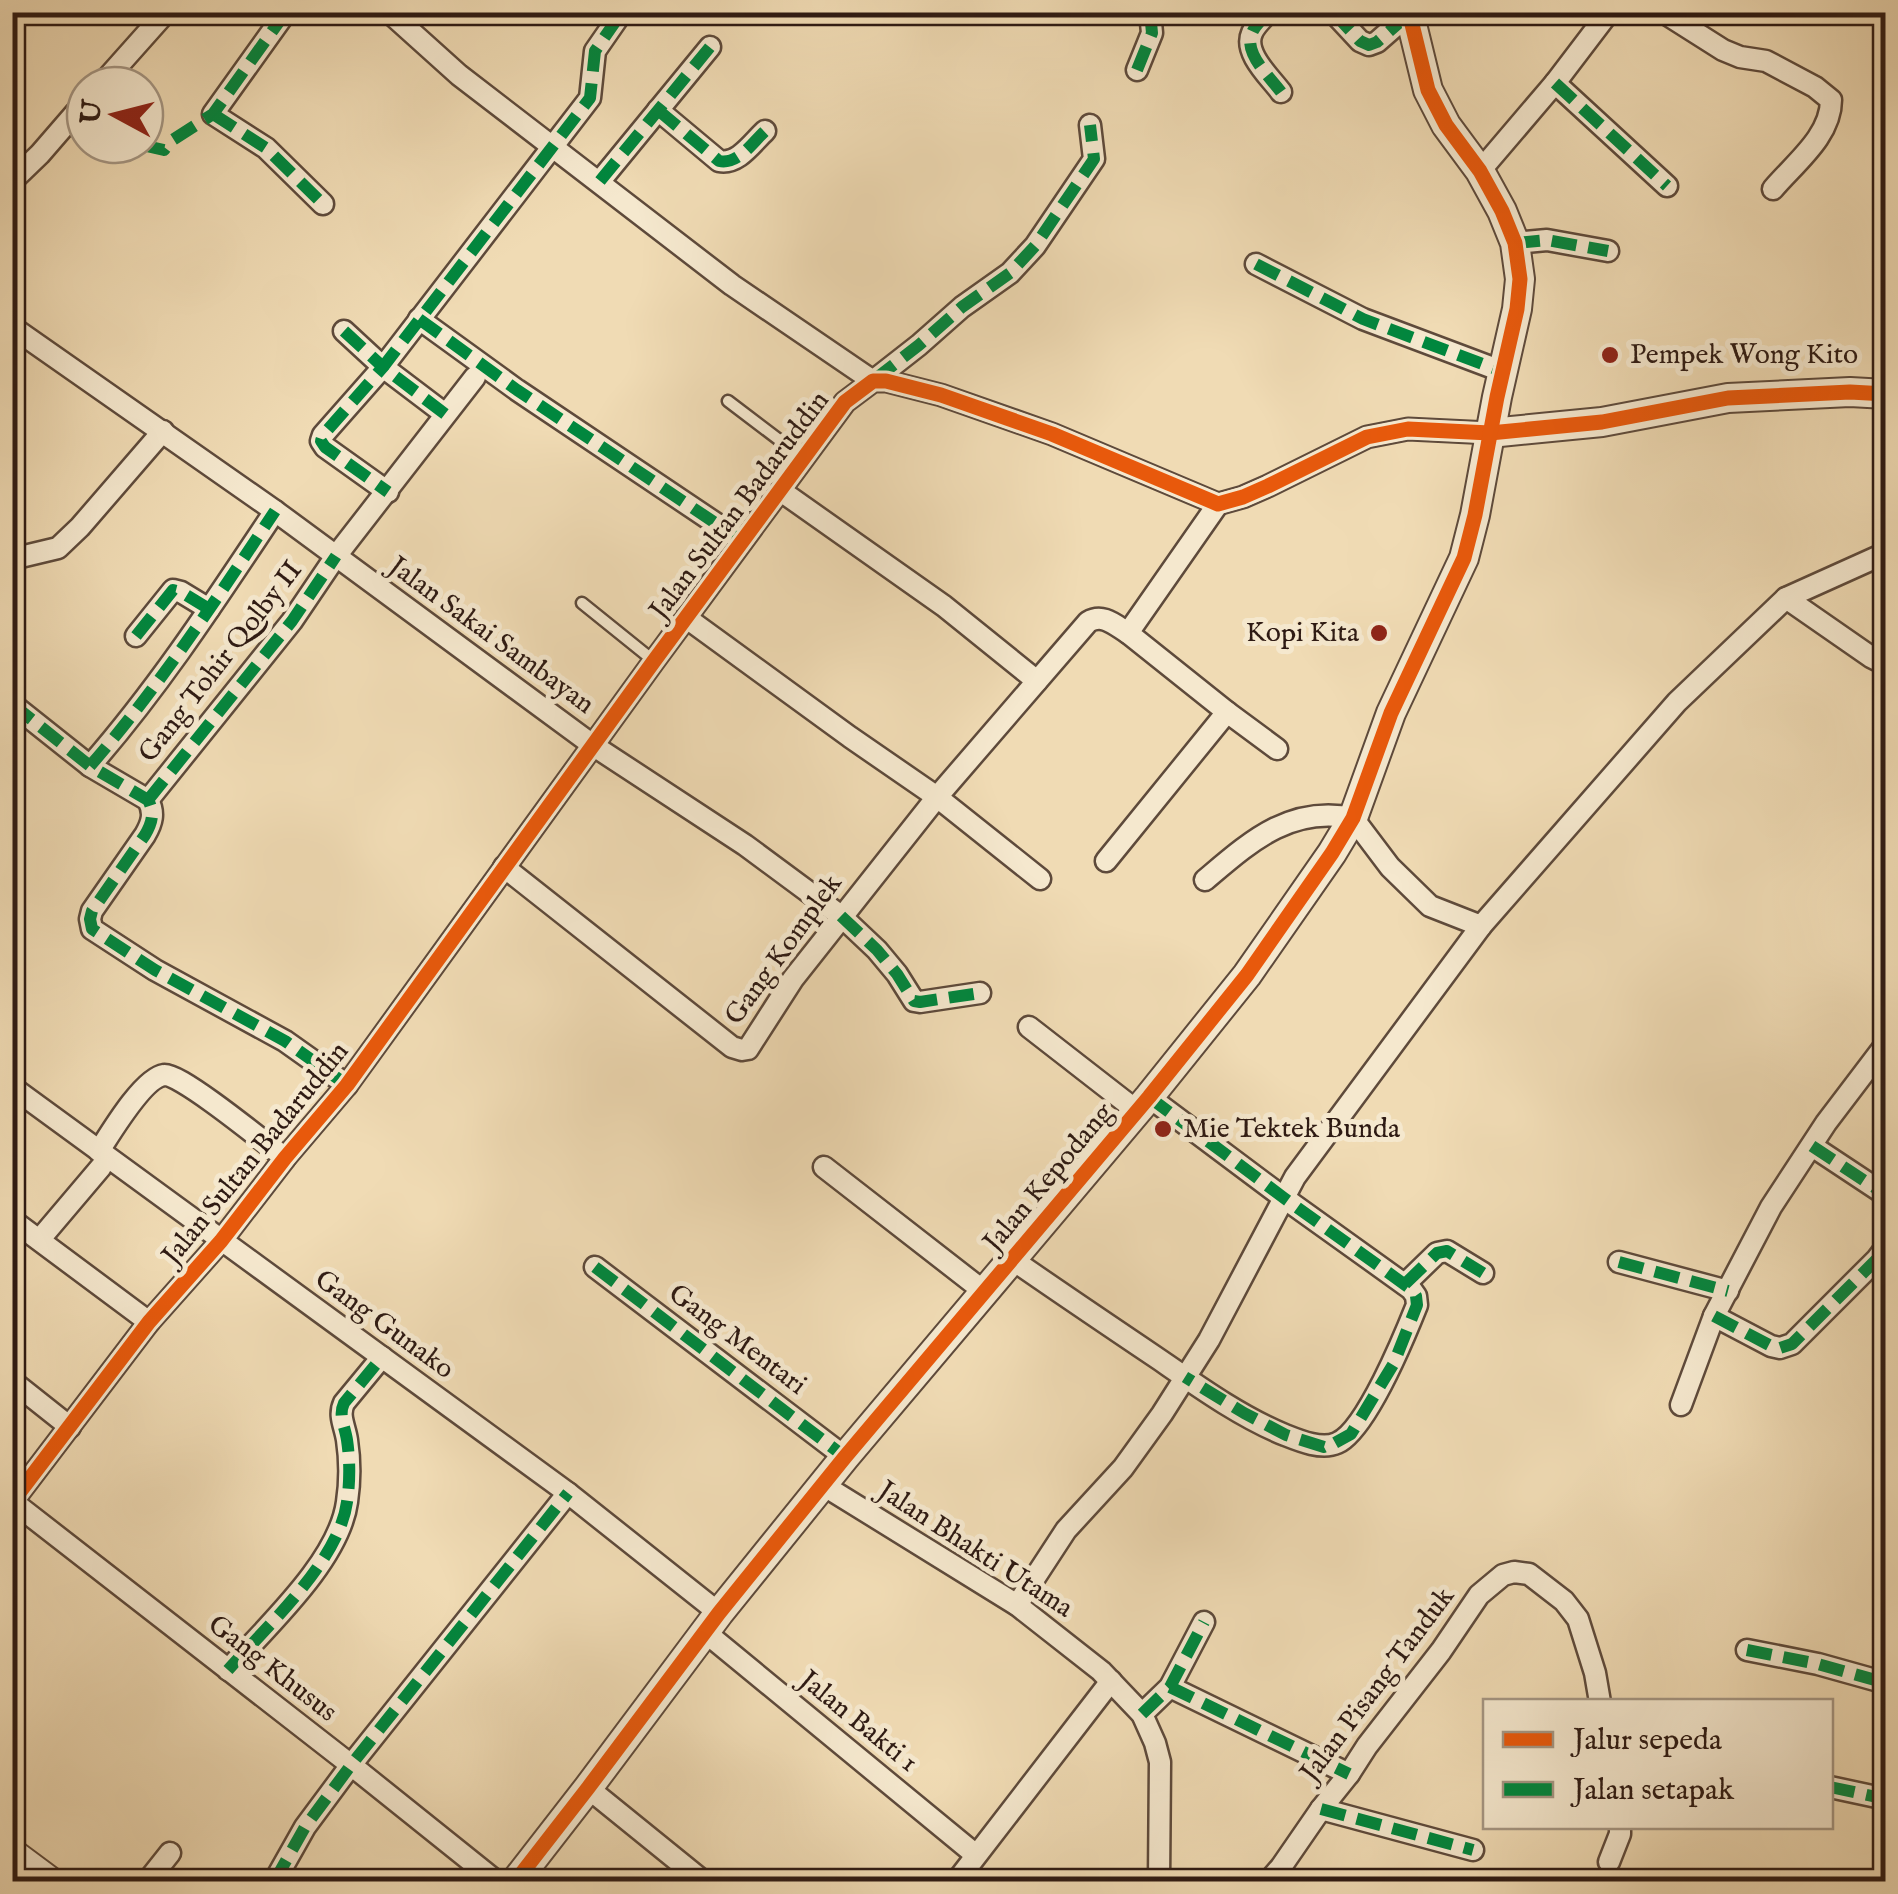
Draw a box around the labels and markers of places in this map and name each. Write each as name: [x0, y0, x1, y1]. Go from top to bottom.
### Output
place label: Pempek Wong Kito: [1630, 338, 1858, 373]
marker: Pempek Wong Kito: [1599, 344, 1621, 366]
place label: Kopi Kita: [1246, 616, 1360, 651]
marker: Kopi Kita: [1368, 622, 1390, 644]
place label: Mie Tektek Bunda: [1183, 1112, 1401, 1147]
marker: Mie Tektek Bunda: [1152, 1118, 1174, 1140]

